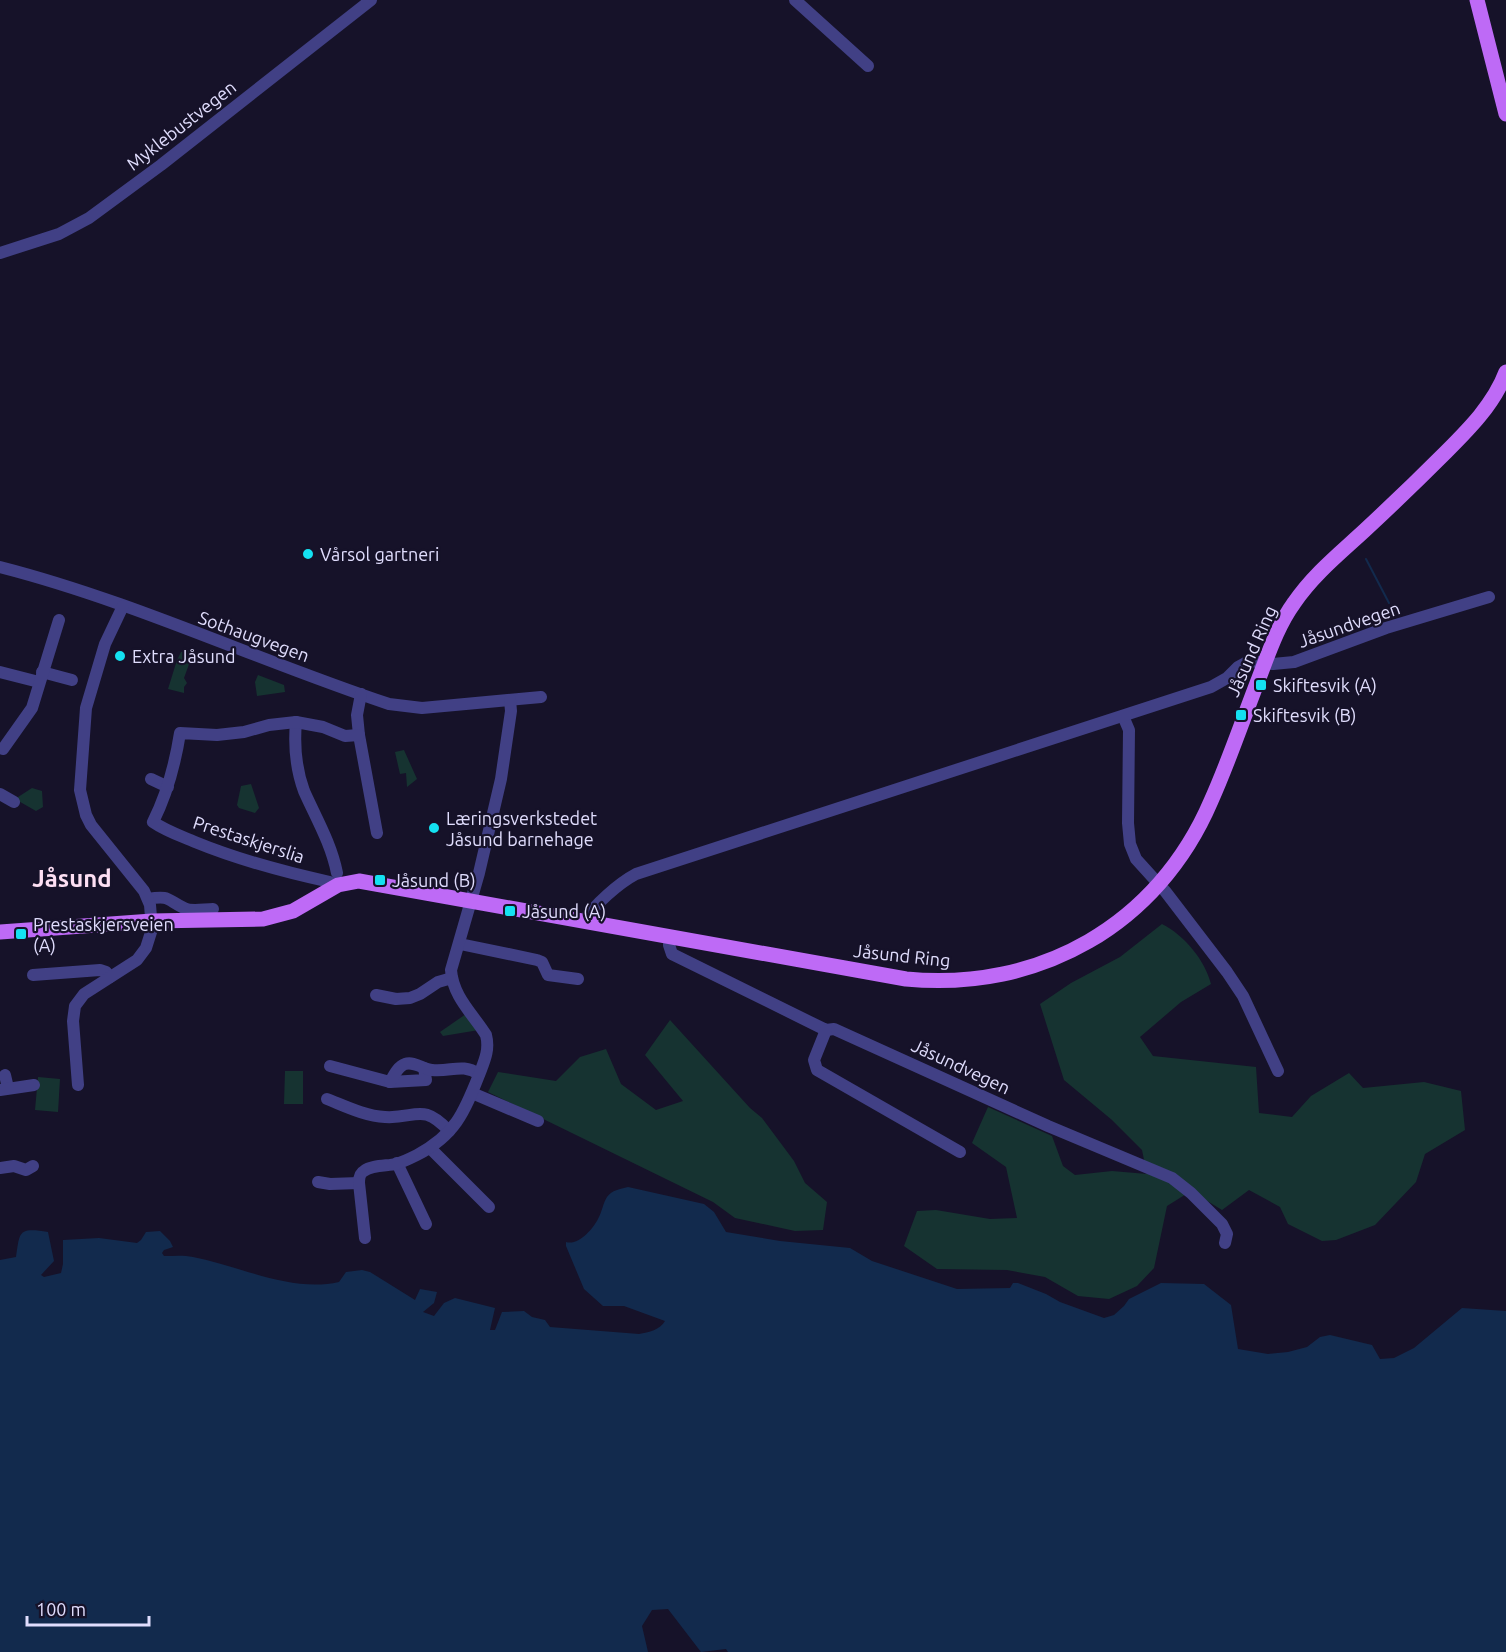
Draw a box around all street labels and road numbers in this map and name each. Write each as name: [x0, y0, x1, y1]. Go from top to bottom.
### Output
street label: Myklebustvegen: [122, 76, 240, 174]
street label: Jåsundvegen: [1296, 597, 1402, 651]
street label: Jåsund Ring: [1222, 602, 1280, 700]
street label: Sothaugvegen: [196, 607, 312, 665]
street label: Prestaskjerslia: [191, 812, 307, 866]
street label: Jåsund Ring: [853, 940, 951, 970]
street label: Jåsundvegen: [909, 1034, 1013, 1098]

